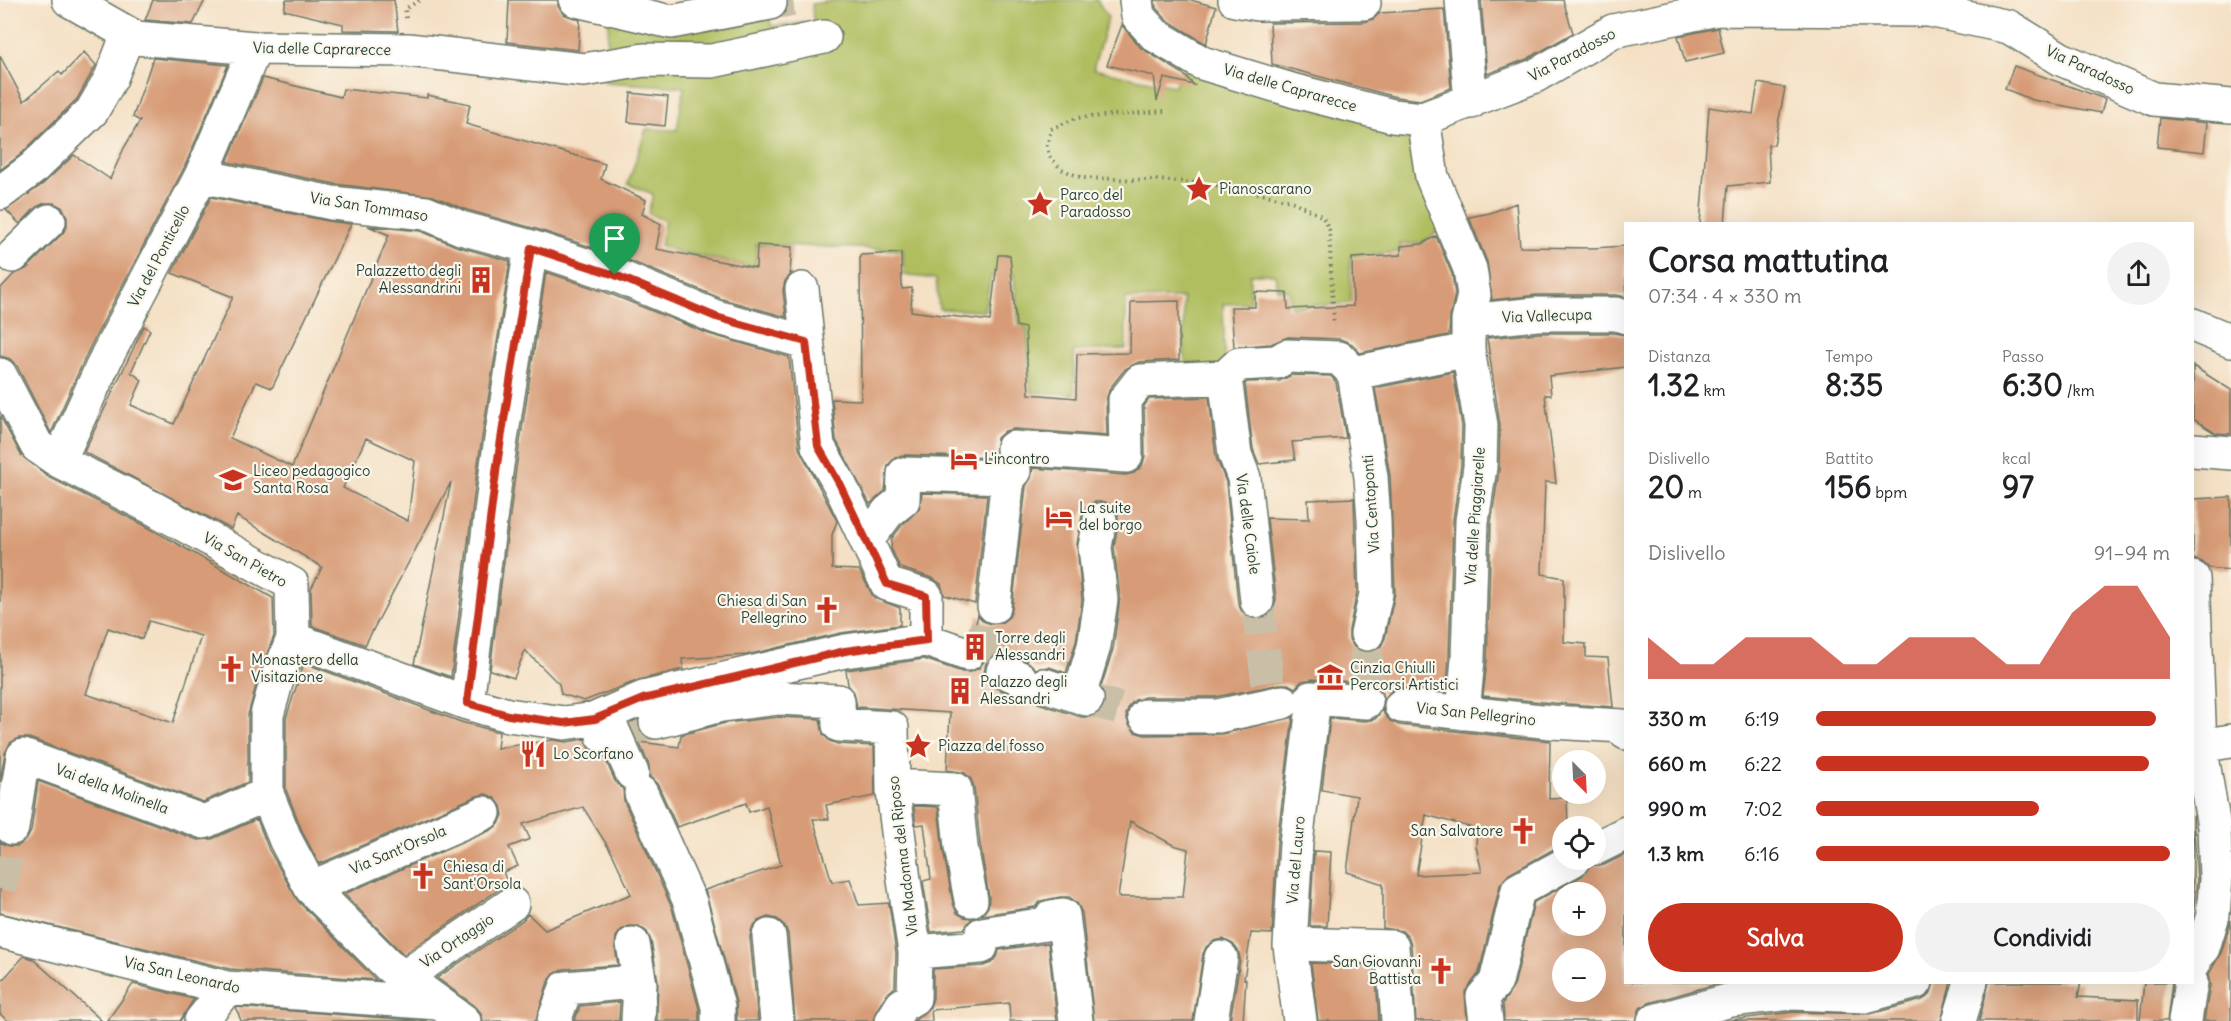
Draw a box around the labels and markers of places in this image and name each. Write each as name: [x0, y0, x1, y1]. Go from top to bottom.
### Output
place icon: Pianoscarano: [1184, 174, 1214, 204]
place label: Pianoscarano: [1219, 179, 1312, 198]
place label: Parco del Paradosso: [1060, 185, 1131, 221]
place icon: Parco del Paradosso: [1025, 189, 1055, 219]
pin: [589, 213, 640, 275]
place label: Palazzetto degli Alessandrini: [356, 261, 461, 297]
building icon: Palazzetto degli Alessandrini: [466, 265, 496, 295]
hotel icon: L'incontro: [949, 444, 979, 474]
place label: L'incontro: [984, 449, 1050, 468]
place label: Liceo pedagogico Santa Rosa: [253, 461, 370, 497]
school or university icon: Liceo pedagogico Santa Rosa: [218, 465, 248, 495]
place label: La suite del borgo: [1079, 498, 1142, 534]
hotel icon: La suite del borgo: [1044, 502, 1074, 532]
place label: Chiesa di San Pellegrino: [717, 591, 807, 627]
church icon: Chiesa di San Pellegrino: [812, 595, 842, 625]
place label: Torre degli Alessandri: [995, 628, 1066, 664]
building icon: Torre degli Alessandri: [960, 632, 990, 662]
place label: Monastero della Visitazione: [251, 650, 359, 686]
church icon: Monastero della Visitazione: [216, 654, 246, 684]
place label: Cinzia Chiulli Percorsi Artistici: [1350, 658, 1459, 694]
museum icon: Cinzia Chiulli Percorsi Artistici: [1315, 662, 1345, 692]
place label: Palazzo degli Alessandri: [980, 672, 1067, 708]
building icon: Palazzo degli Alessandri: [945, 676, 975, 706]
place icon: Piazza del fosso: [903, 731, 933, 761]
place label: Piazza del fosso: [938, 736, 1044, 755]
restaurant icon: Lo Scorfano: [518, 739, 548, 769]
place label: Lo Scorfano: [553, 744, 634, 763]
church icon: San Salvatore: [1508, 816, 1538, 846]
place label: San Salvatore: [1411, 821, 1503, 840]
place label: Chiesa di Sant'Orsola: [443, 857, 522, 893]
church icon: Chiesa di Sant'Orsola: [408, 861, 438, 891]
place label: San Giovanni Battista: [1333, 952, 1421, 988]
church icon: San Giovanni Battista: [1426, 956, 1456, 986]

